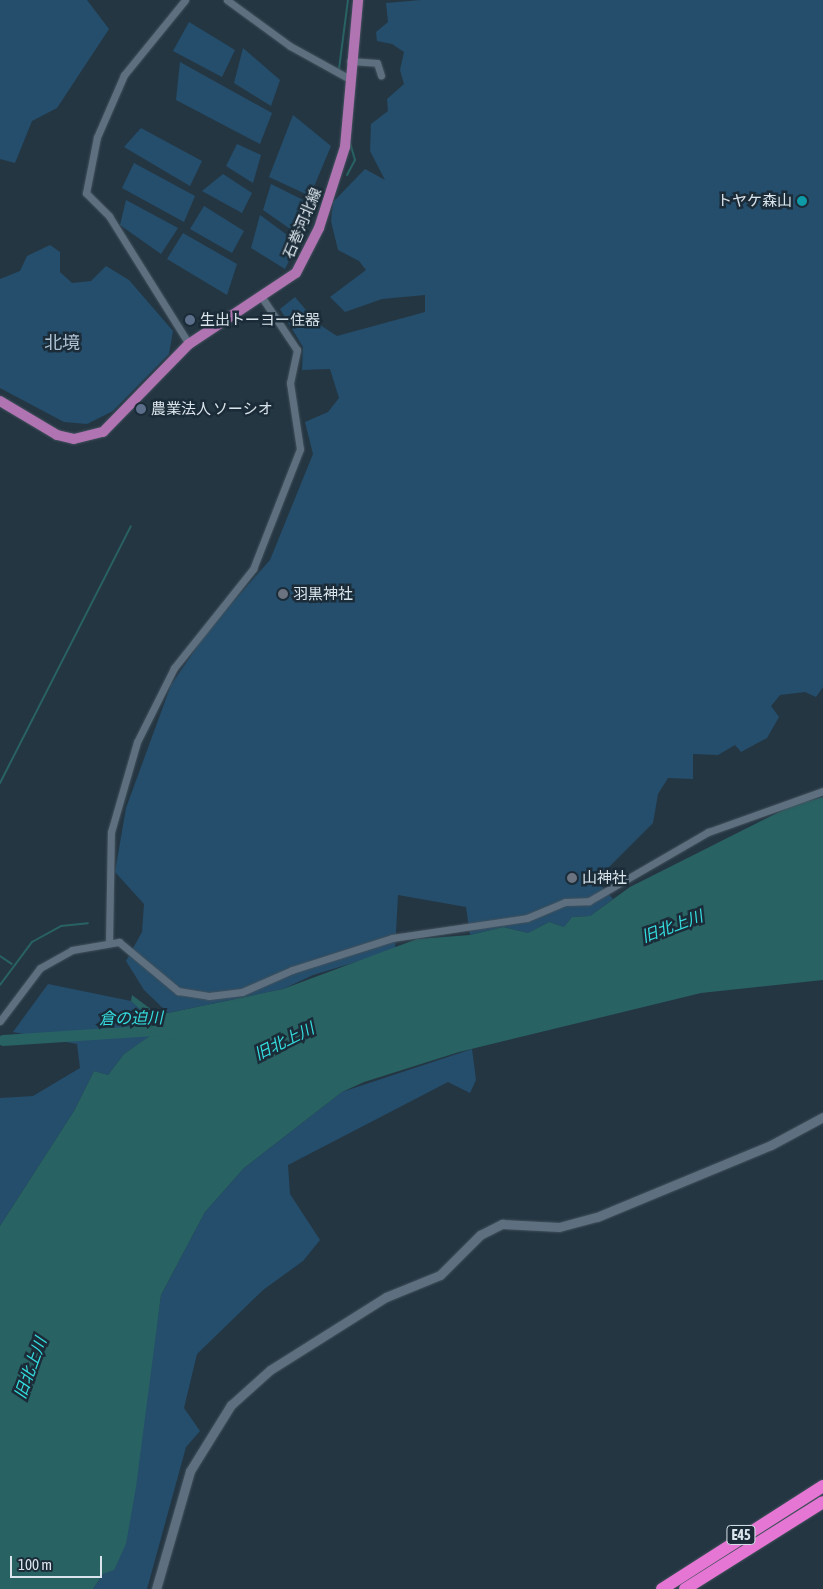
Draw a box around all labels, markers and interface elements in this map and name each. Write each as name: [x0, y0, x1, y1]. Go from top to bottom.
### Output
street label: 石巻河北線: [279, 185, 325, 261]
place label: トヤケ森山: [717, 192, 792, 210]
marker: トヤケ森山: [796, 195, 808, 207]
place label: 生出トーヨー住器: [200, 311, 320, 329]
marker: 生出トーヨー住器: [184, 314, 196, 326]
district label: 北境: [44, 332, 80, 354]
place label: 農業法人 ソーシオ: [151, 400, 273, 418]
marker: 農業法人 ソーシオ: [135, 403, 147, 415]
place label: 羽黒神社: [293, 585, 353, 603]
marker: 羽黒神社: [277, 588, 289, 600]
place label: 山神社: [582, 869, 627, 887]
marker: 山神社: [566, 872, 578, 884]
water label: 旧北上川: [639, 906, 705, 946]
water label: 倉の迫川: [99, 1008, 163, 1028]
water label: 旧北上川: [251, 1018, 317, 1064]
water label: 旧北上川: [10, 1335, 50, 1401]
road number: E45: [726, 1524, 756, 1546]
scale bar: [12, 1546, 105, 1578]
text: 100 m: [18, 1556, 52, 1573]

